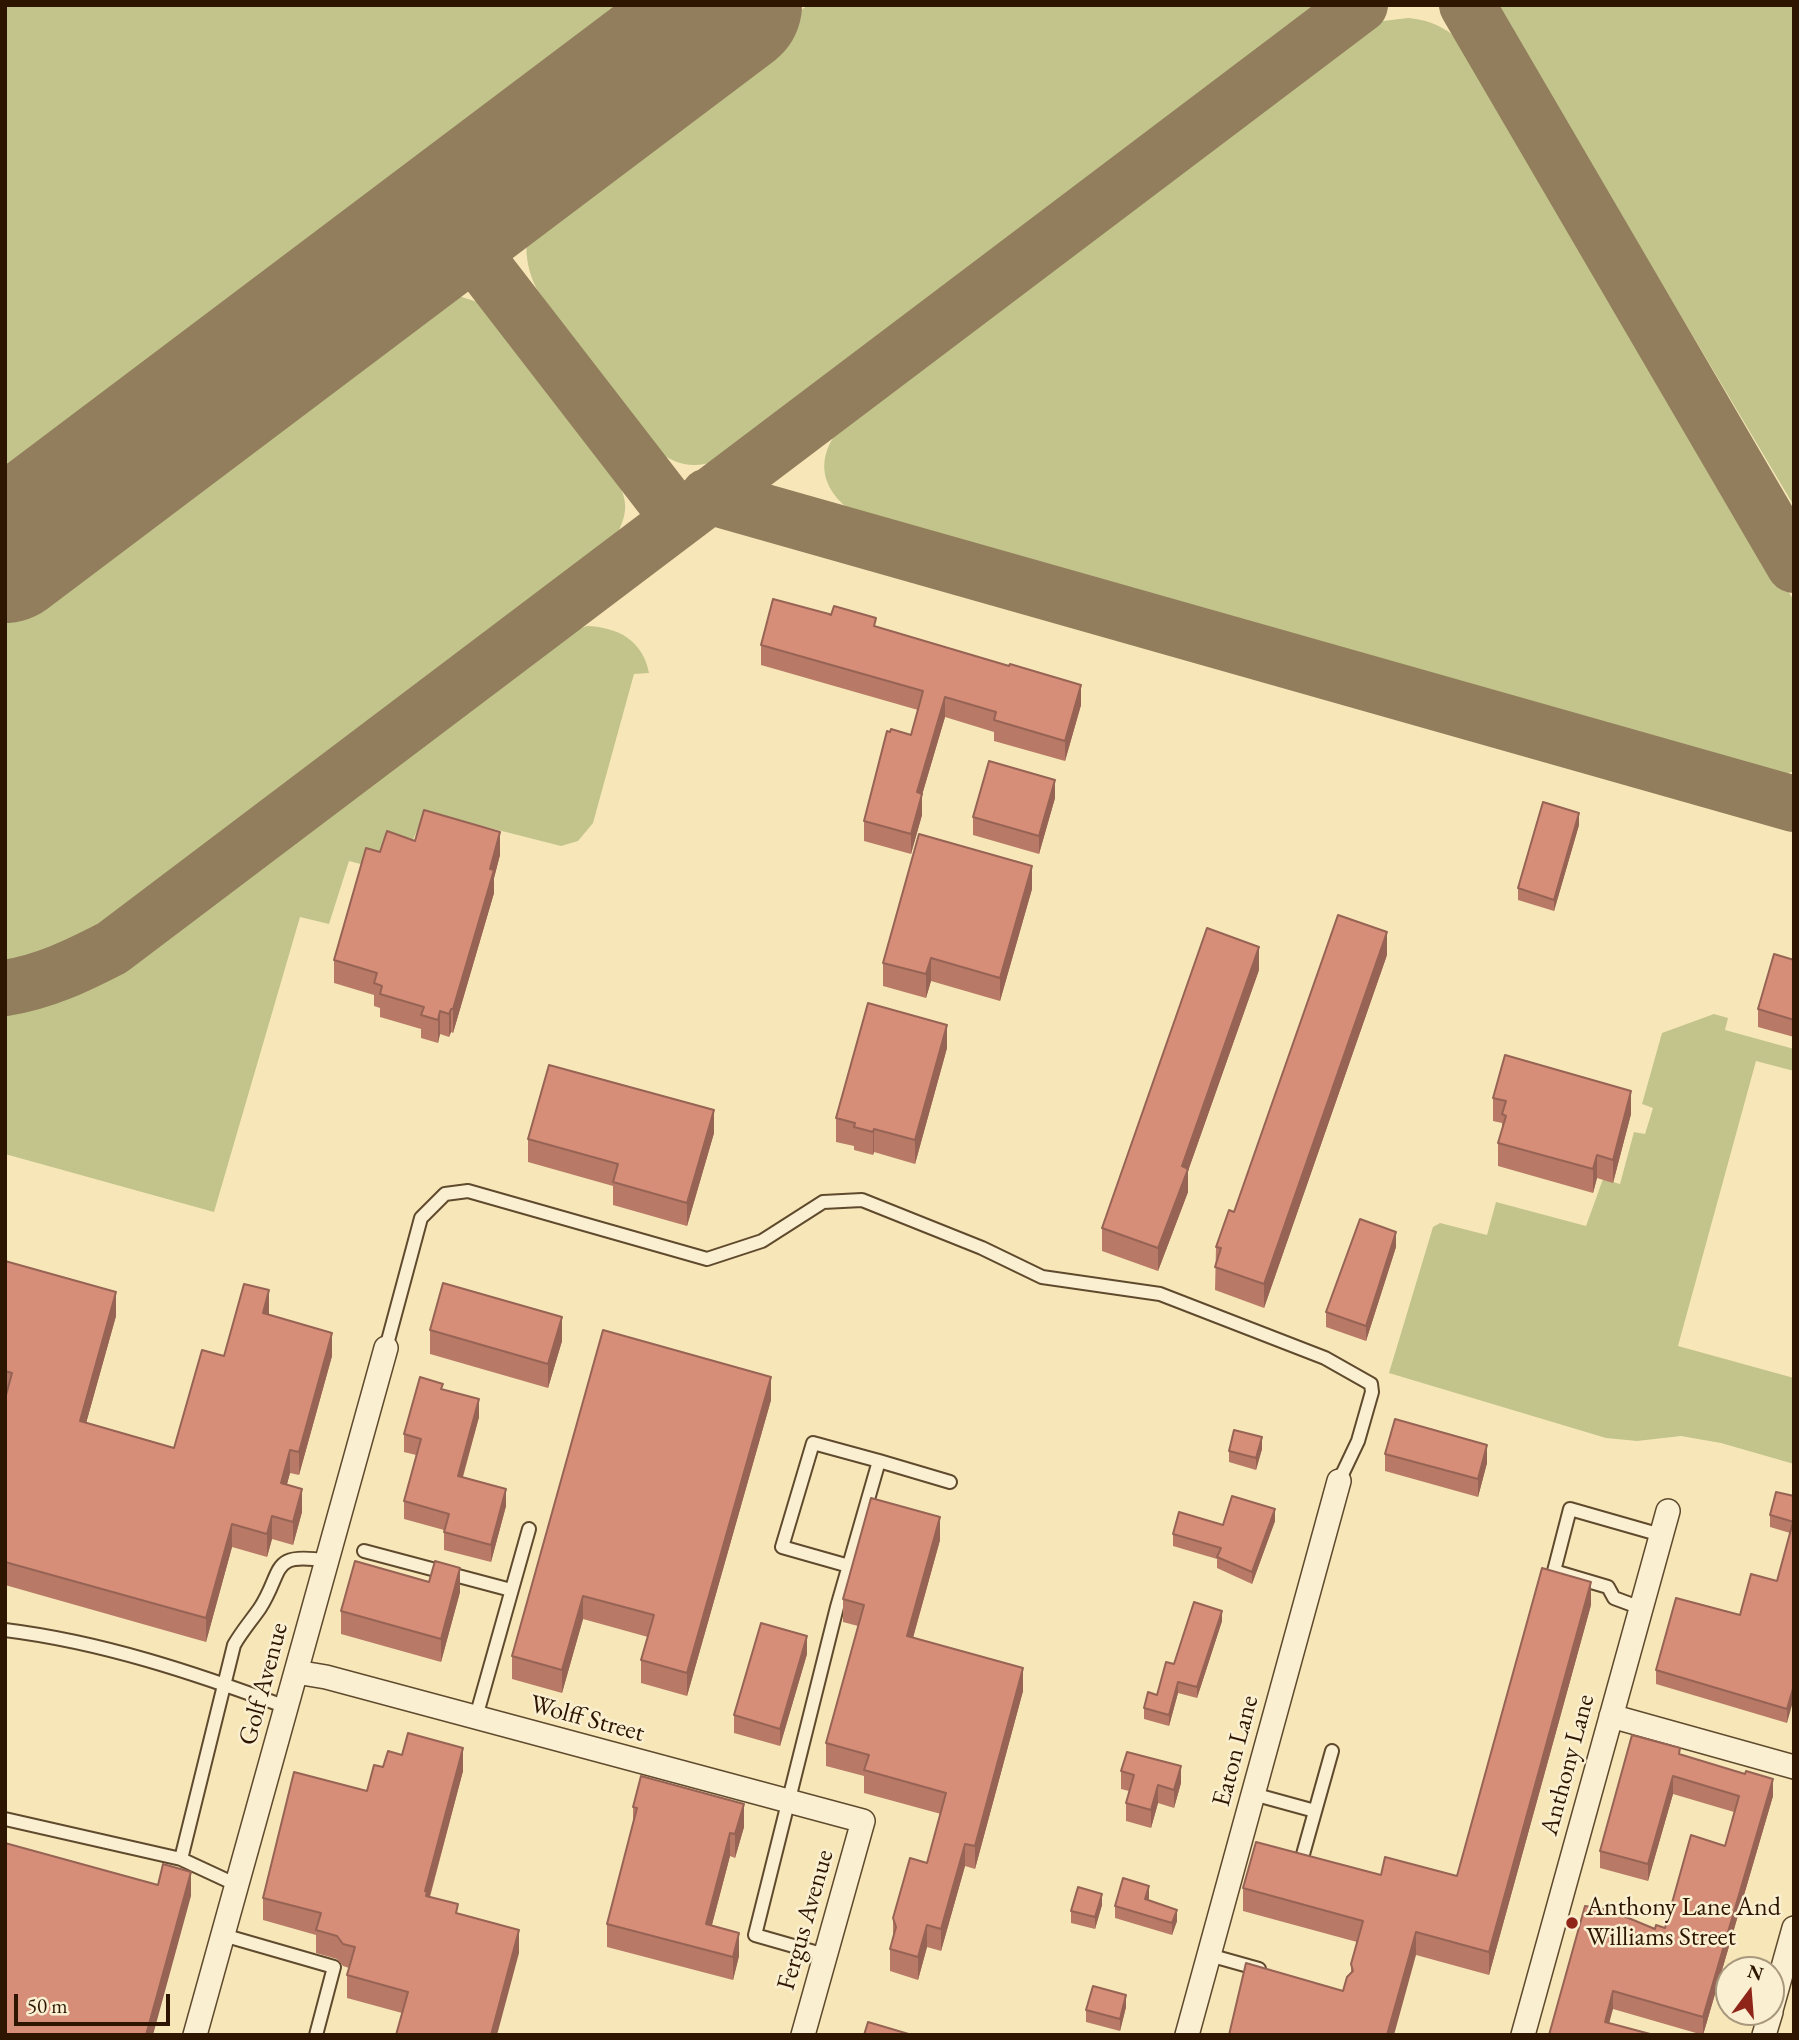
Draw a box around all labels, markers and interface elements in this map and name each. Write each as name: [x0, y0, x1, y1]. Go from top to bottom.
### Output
street label: Golf Avenue: [233, 1619, 295, 1749]
street label: Wolff Street: [526, 1689, 648, 1749]
street label: Anthony Lane: [1534, 1691, 1602, 1839]
street label: Eaton Lane: [1206, 1692, 1266, 1810]
street label: Fergus Avenue: [771, 1846, 841, 1994]
place label: Anthony Lane And Williams Street: [1586, 1892, 1781, 1954]
marker: Anthony Lane And Williams Street: [1564, 1915, 1580, 1931]
north arrow: [1715, 1956, 1785, 2026]
text: N: [1745, 1958, 1766, 1986]
scale bar: [18, 1980, 173, 2024]
text: 50 m: [27, 1992, 68, 2019]

